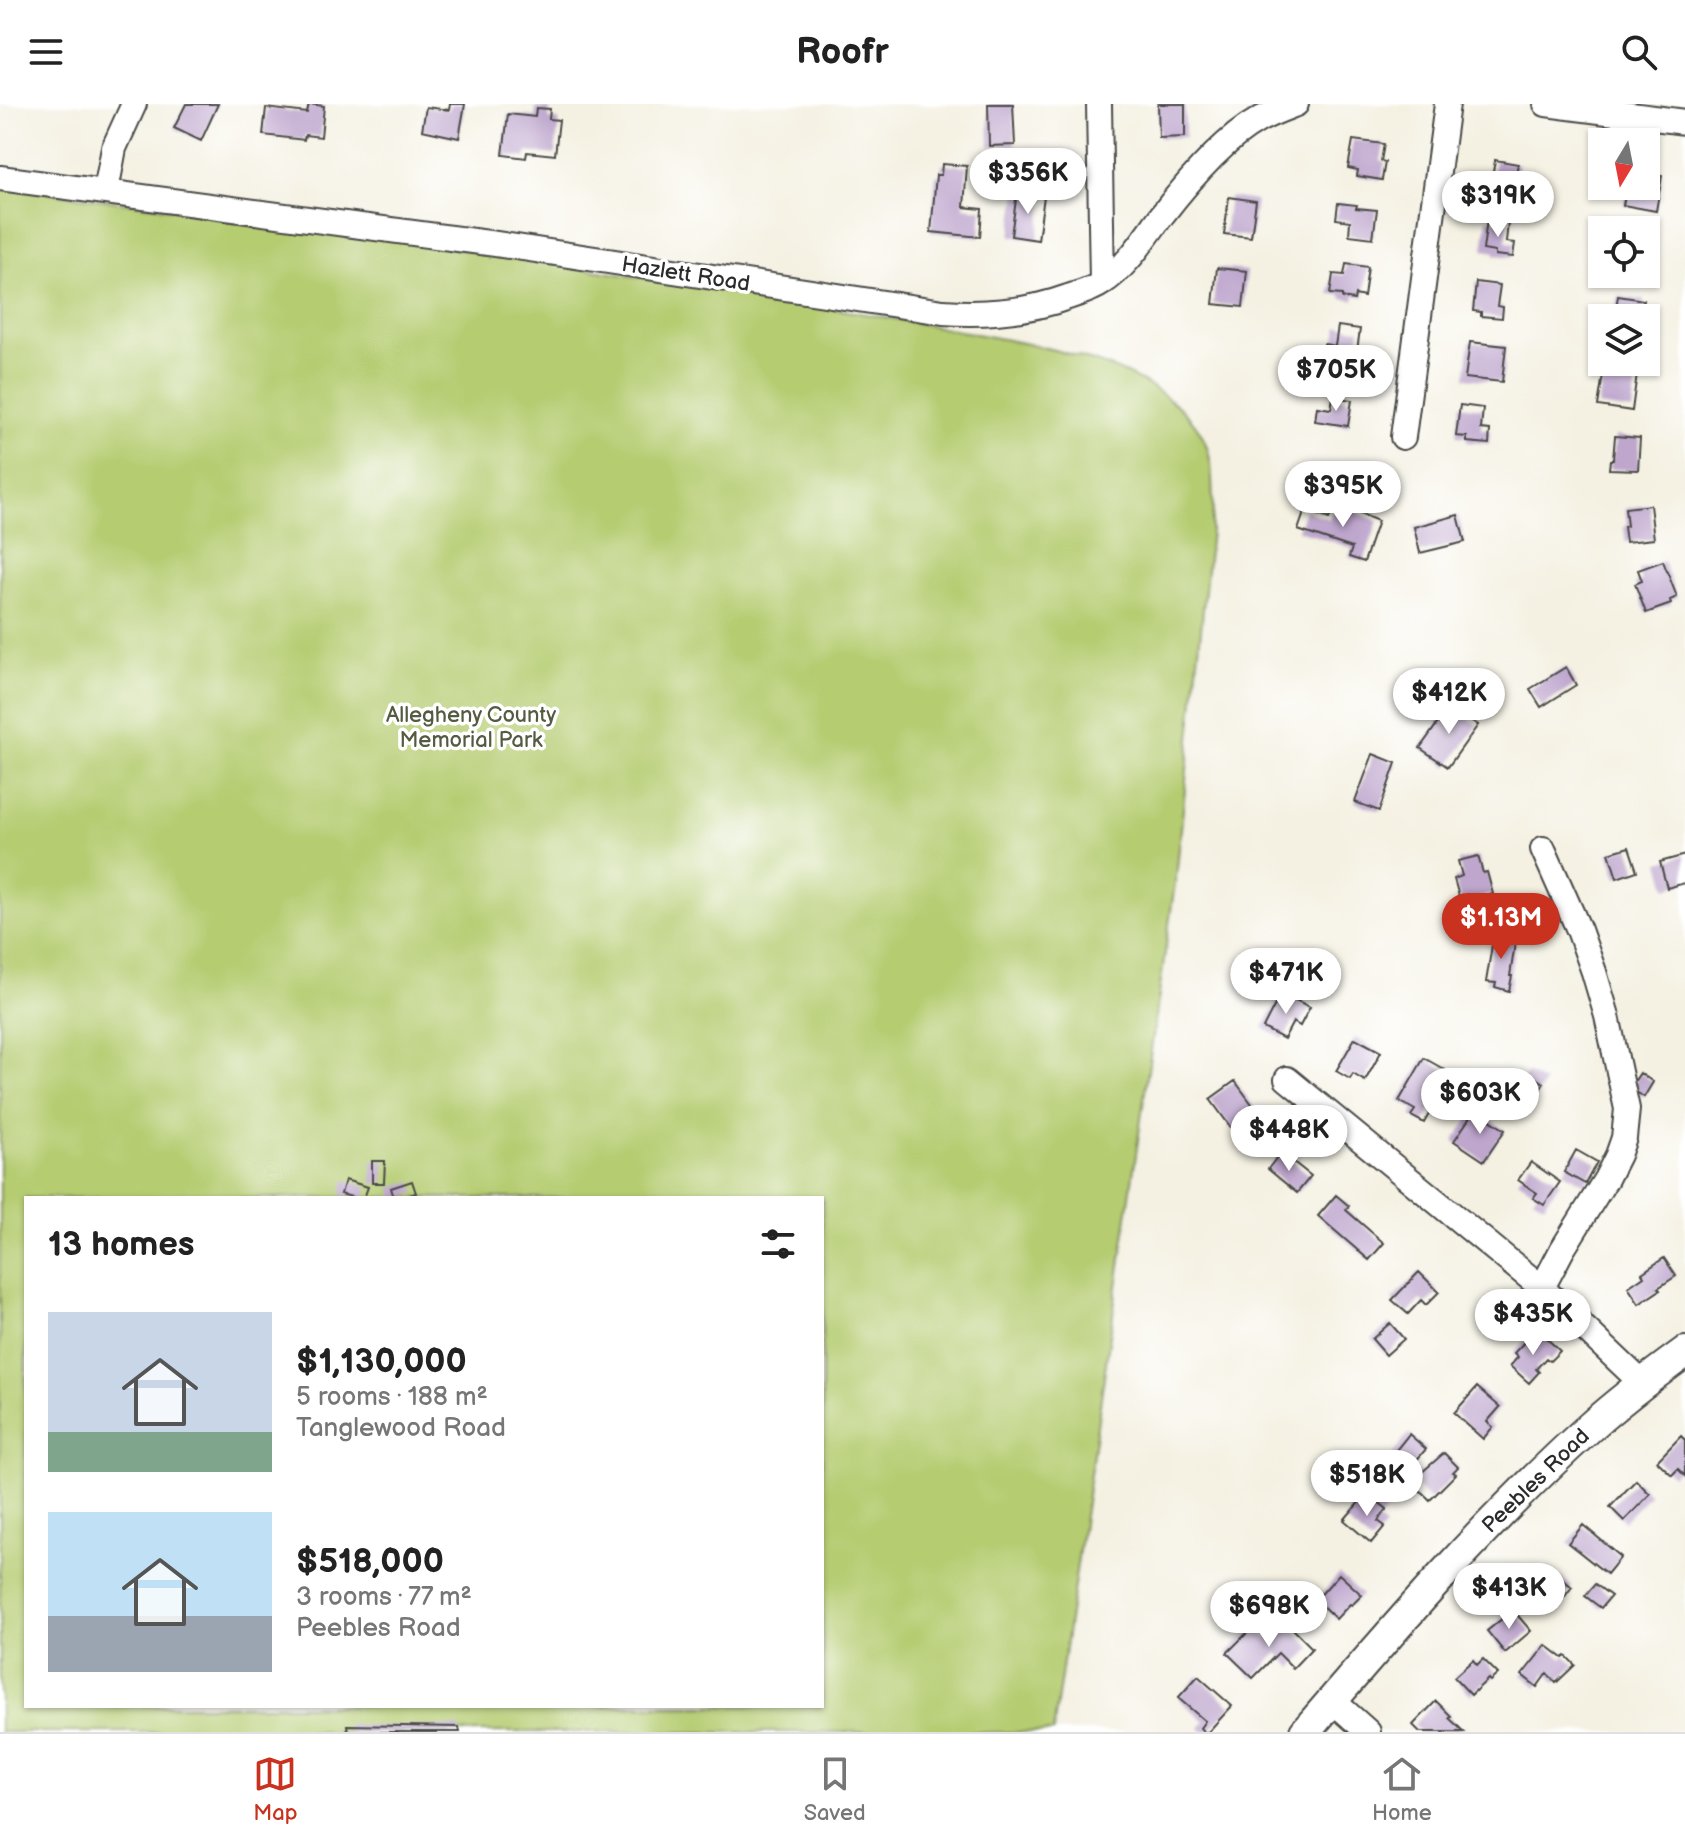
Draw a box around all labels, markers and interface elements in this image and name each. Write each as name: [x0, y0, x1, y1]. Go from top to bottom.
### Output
icon: menu: [24, 30, 68, 74]
icon: search: [1617, 30, 1661, 74]
text: Roofr: [796, 31, 889, 74]
north arrow: [1588, 128, 1660, 200]
map controls: [1588, 128, 1660, 376]
pin: $356K: [972, 148, 1084, 216]
text: $356K: [988, 158, 1068, 189]
pin: $319K: [1442, 171, 1554, 239]
text: $319K: [1460, 181, 1536, 212]
button: locate: [1588, 216, 1660, 288]
street label: Hazlett Road: [620, 251, 752, 298]
button: layers: [1588, 304, 1660, 376]
pin: $705K: [1280, 345, 1392, 413]
text: $705K: [1296, 355, 1376, 386]
pin: $395K: [1287, 461, 1399, 529]
text: $395K: [1303, 471, 1383, 502]
pin: $412K: [1393, 668, 1505, 736]
text: $412K: [1411, 678, 1487, 709]
park label: Allegheny County Memorial Park: [386, 702, 556, 754]
pin: $1.13M: [1436, 893, 1566, 961]
text: $1.13M: [1460, 903, 1542, 934]
pin: $471K: [1230, 948, 1342, 1016]
text: $471K: [1248, 958, 1324, 989]
pin: $603K: [1424, 1068, 1536, 1136]
text: $603K: [1439, 1078, 1521, 1109]
pin: $448K: [1233, 1105, 1345, 1173]
text: $448K: [1248, 1115, 1330, 1146]
icon: filters: [756, 1222, 800, 1266]
text: 13 homes: [48, 1224, 195, 1265]
pin: $435K: [1477, 1289, 1589, 1357]
text: $435K: [1493, 1299, 1573, 1330]
text: $1,130,000: [296, 1341, 467, 1382]
icon: home: [112, 1344, 208, 1440]
text: 5 rooms · 188 m²: [296, 1382, 488, 1413]
text: Tanglewood Road: [296, 1413, 506, 1444]
street label: Peebles Road: [1477, 1423, 1596, 1539]
pin: $518K: [1311, 1450, 1423, 1518]
text: $518K: [1329, 1460, 1405, 1491]
text: $518,000: [296, 1541, 444, 1582]
icon: home: [112, 1544, 208, 1640]
pin: $413K: [1453, 1563, 1565, 1631]
text: $413K: [1471, 1573, 1547, 1604]
pin: $698K: [1213, 1581, 1325, 1649]
text: 3 rooms · 77 m²: [296, 1582, 472, 1613]
text: $698K: [1228, 1591, 1310, 1622]
text: Peebles Road: [296, 1613, 461, 1644]
tab: Map: [253, 1752, 297, 1827]
tab: Saved: [804, 1752, 866, 1827]
tab: Home: [1372, 1752, 1432, 1827]

